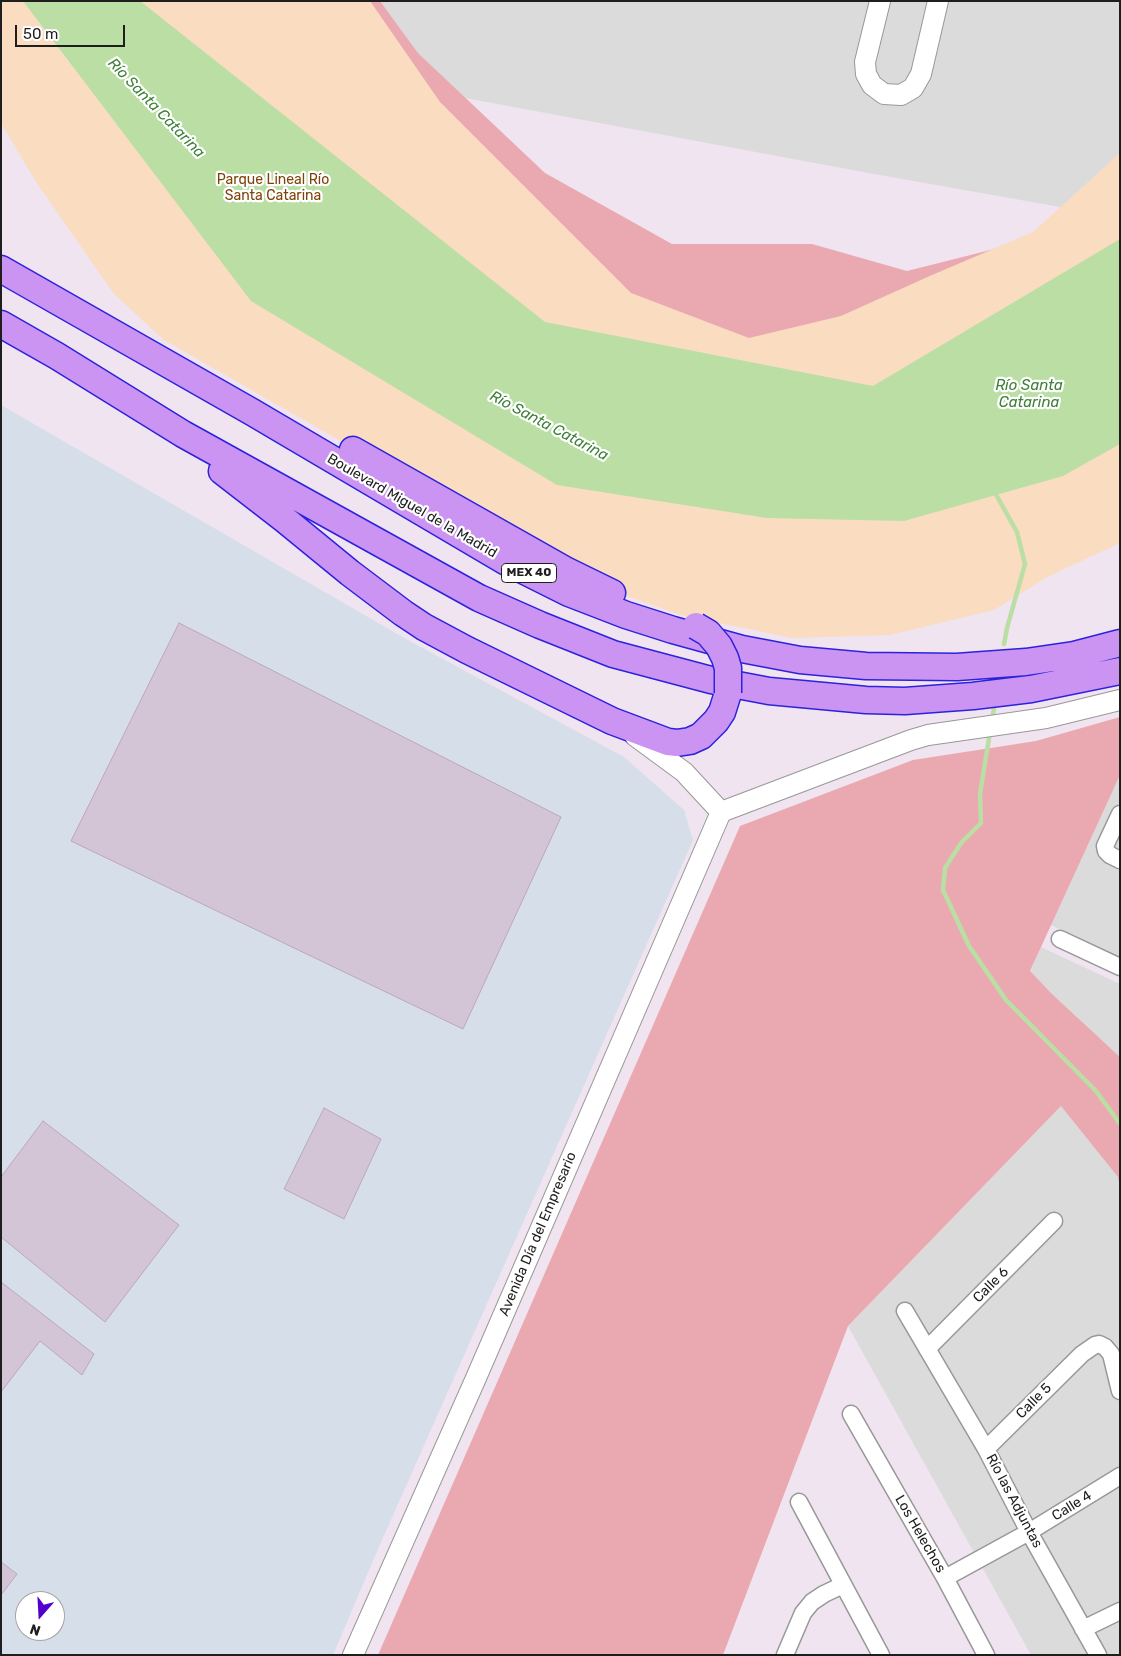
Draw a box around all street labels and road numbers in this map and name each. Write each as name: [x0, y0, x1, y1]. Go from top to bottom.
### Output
street label: Boulevard Miguel de la Madrid: [324, 450, 500, 562]
road number: MEX 40: [502, 564, 556, 582]
street label: Avenida Día del Empresario: [496, 1149, 580, 1319]
street label: Calle 6: [970, 1264, 1012, 1306]
street label: Calle 5: [1013, 1380, 1055, 1422]
street label: Río las Adjuntas: [982, 1451, 1046, 1551]
street label: Calle 4: [1049, 1487, 1095, 1525]
street label: Los Helechos: [891, 1492, 949, 1576]

